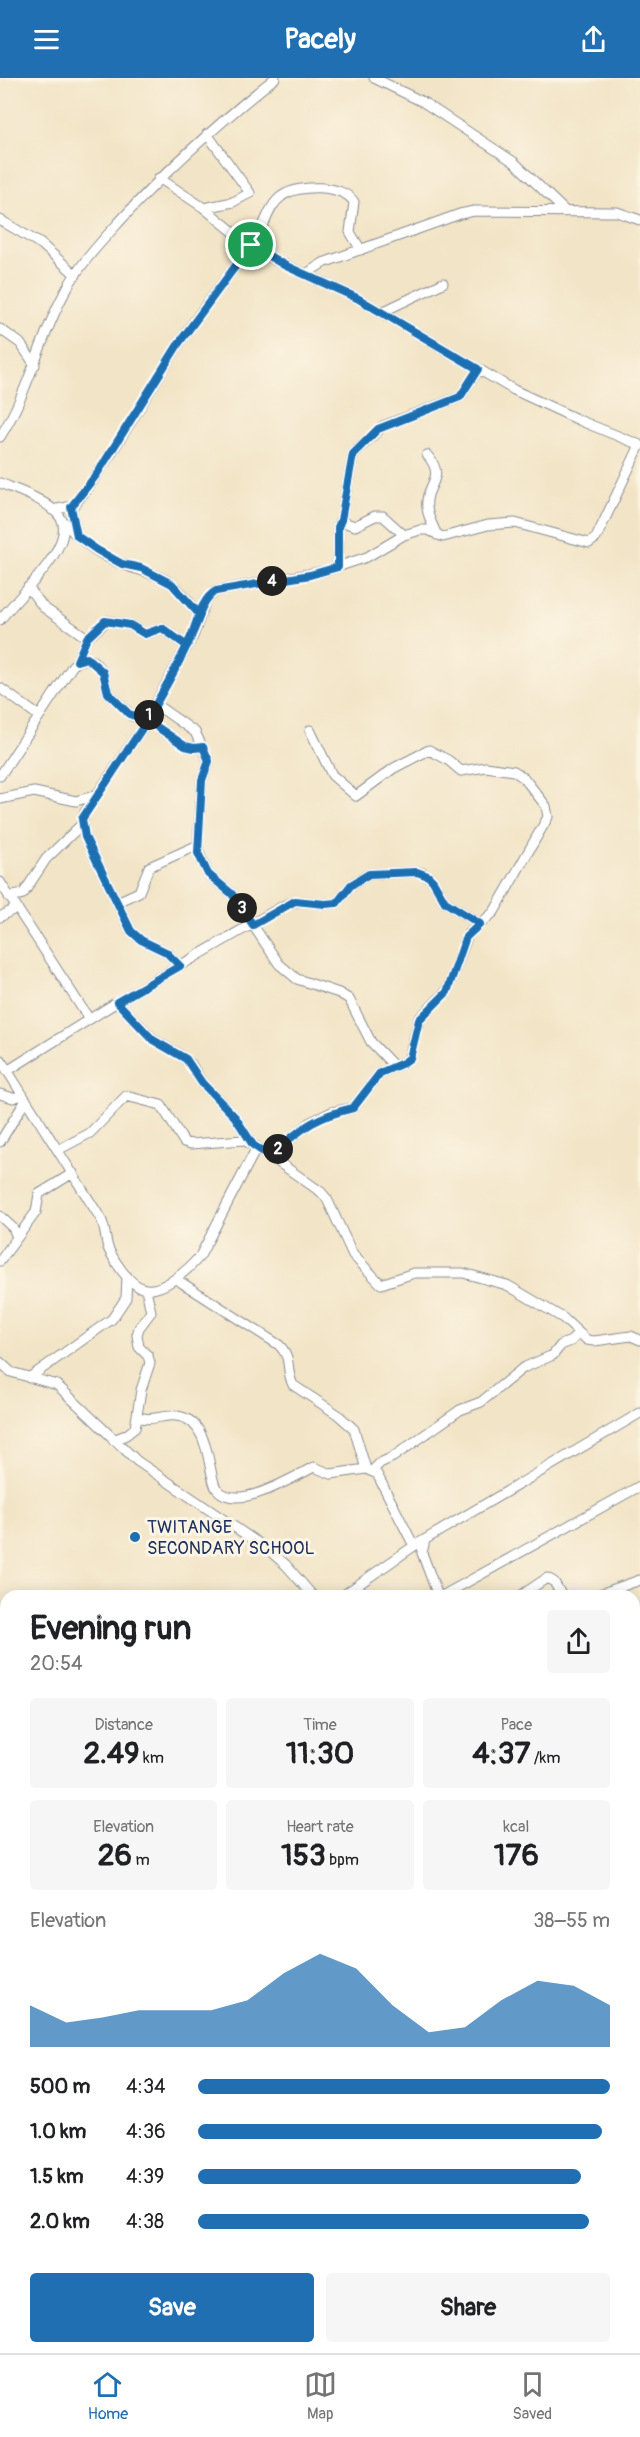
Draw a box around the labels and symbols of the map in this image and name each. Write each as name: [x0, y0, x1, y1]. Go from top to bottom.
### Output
pin: [225, 219, 276, 270]
pin: 4: [257, 566, 287, 596]
pin: 1: [134, 700, 164, 730]
pin: 3: [227, 893, 257, 923]
pin: 2: [263, 1134, 293, 1164]
place label: TWITANGE SECONDARY SCHOOL: [147, 1516, 315, 1560]
marker: TWITANGE SECONDARY SCHOOL: [128, 1530, 142, 1544]

